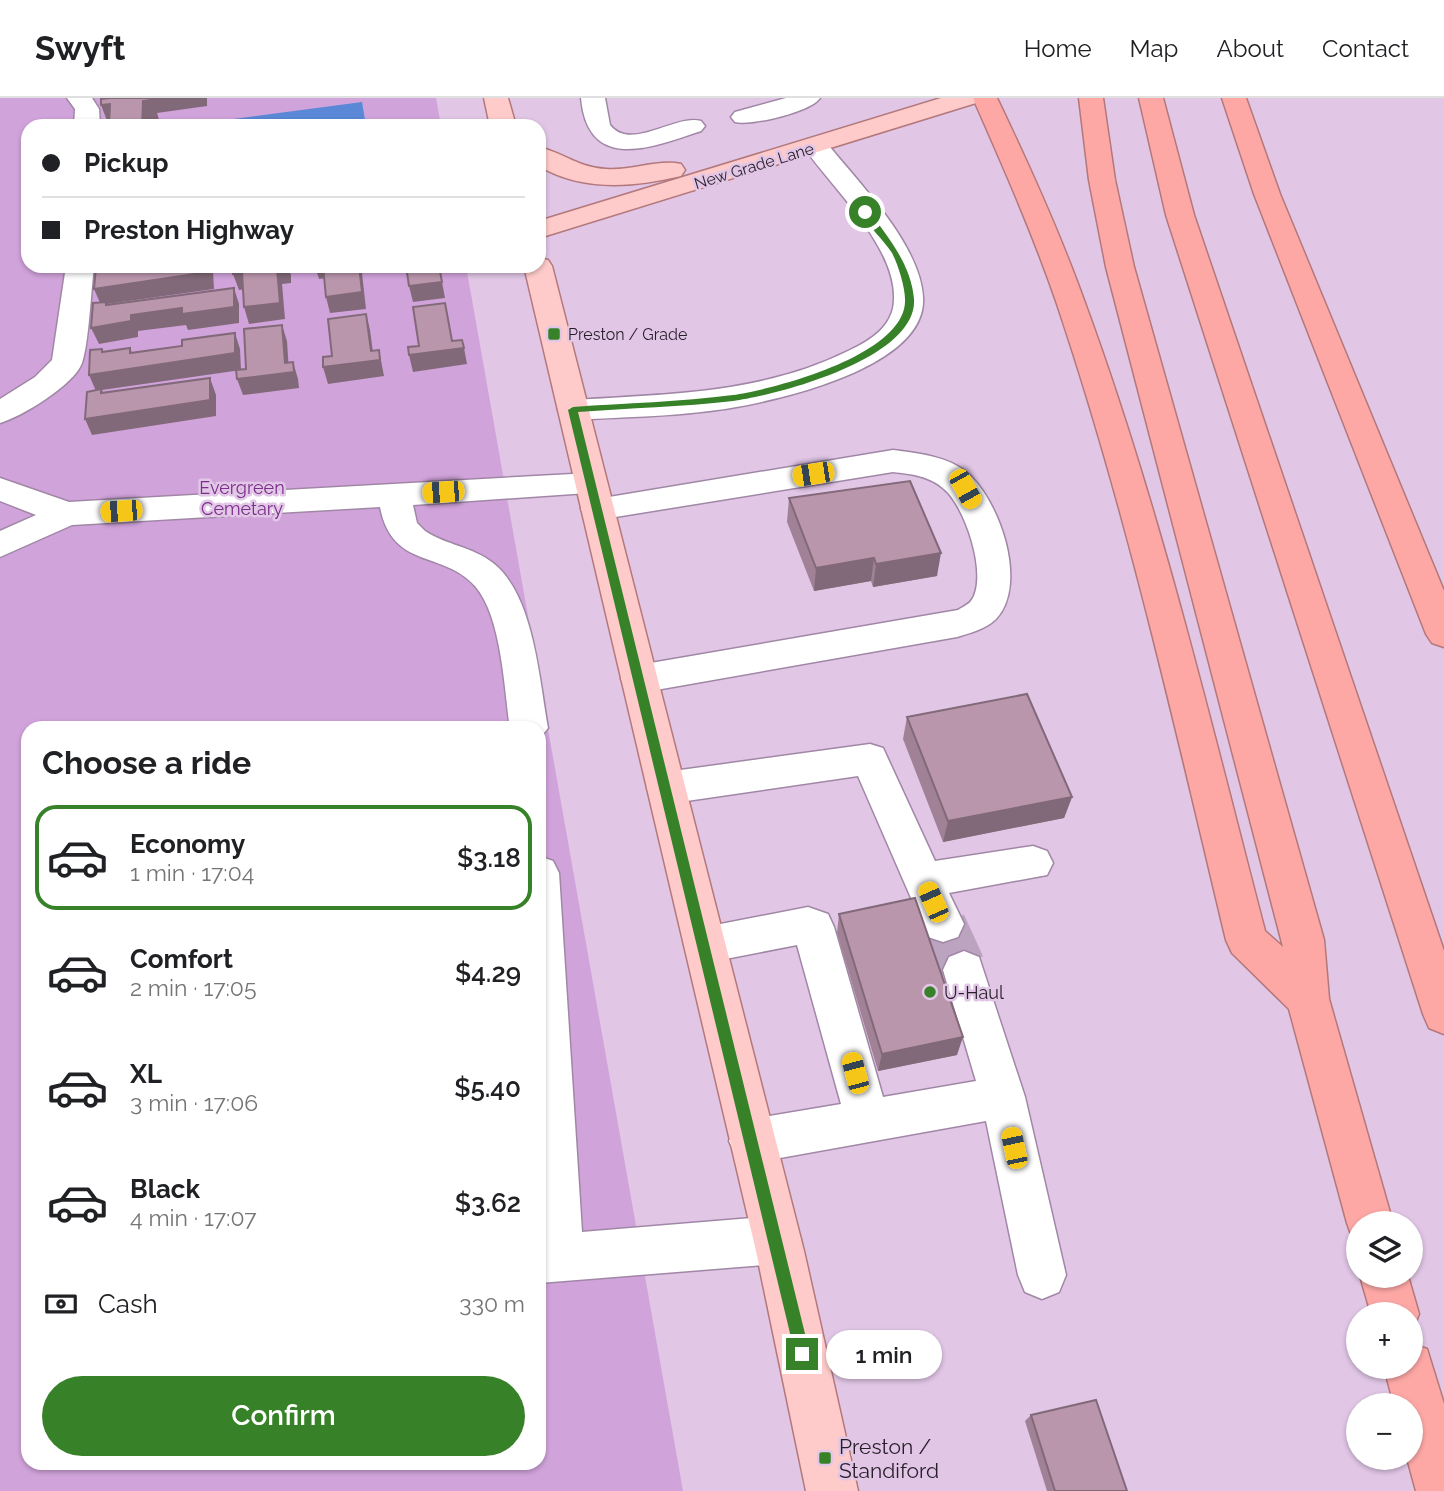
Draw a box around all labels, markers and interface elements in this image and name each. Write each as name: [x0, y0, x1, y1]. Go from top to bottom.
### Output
text: Swyft: [35, 29, 125, 68]
text: Home: [1024, 34, 1092, 63]
text: Map: [1130, 34, 1178, 63]
text: About: [1216, 34, 1284, 63]
text: Contact: [1322, 34, 1409, 63]
street label: New Grade Lane: [692, 139, 816, 193]
text: Pickup: [84, 148, 169, 178]
route start: [849, 196, 881, 228]
text: Preston Highway: [84, 215, 294, 245]
place label: Preston / Grade: [568, 325, 687, 344]
marker: Preston / Grade: [546, 326, 562, 342]
car: [791, 460, 836, 488]
car: [946, 466, 985, 512]
park label: Evergreen Cemetary: [199, 477, 285, 519]
car: [422, 480, 465, 504]
car: [100, 499, 143, 523]
text: Choose a ride: [42, 744, 251, 781]
icon: car: [46, 826, 109, 889]
text: Economy: [130, 829, 245, 859]
text: $3.18: [457, 843, 521, 873]
text: 1 min · 17:04: [130, 859, 254, 886]
car: [915, 879, 952, 925]
icon: car: [46, 941, 109, 1004]
text: Comfort: [130, 944, 233, 974]
text: $4.29: [455, 958, 521, 988]
text: 2 min · 17:05: [130, 974, 256, 1001]
place label: U-Haul: [944, 982, 1004, 1003]
marker: U-Haul: [922, 984, 938, 1000]
car: [840, 1050, 871, 1096]
icon: car: [46, 1056, 109, 1119]
text: XL: [130, 1059, 162, 1089]
text: $5.40: [454, 1073, 521, 1103]
text: 3 min · 17:06: [130, 1089, 258, 1116]
car: [1000, 1125, 1029, 1171]
icon: car: [46, 1171, 109, 1234]
text: Black: [130, 1174, 200, 1204]
text: $3.62: [455, 1188, 521, 1218]
text: 4 min · 17:07: [130, 1204, 257, 1231]
map controls: [1346, 1211, 1423, 1470]
button: layers: [1346, 1211, 1423, 1288]
icon: cash: [42, 1285, 80, 1323]
text: Cash: [98, 1289, 158, 1319]
text: 330 m: [459, 1290, 525, 1317]
button: +: [1346, 1302, 1423, 1379]
callout: 1 min: [826, 1330, 942, 1378]
route end: [786, 1338, 818, 1370]
text: 1 min: [855, 1341, 913, 1368]
button: Confirm: [42, 1376, 525, 1456]
button: −: [1346, 1393, 1423, 1470]
place label: Preston / Standiford: [839, 1434, 939, 1483]
marker: Preston / Standiford: [817, 1450, 833, 1466]

